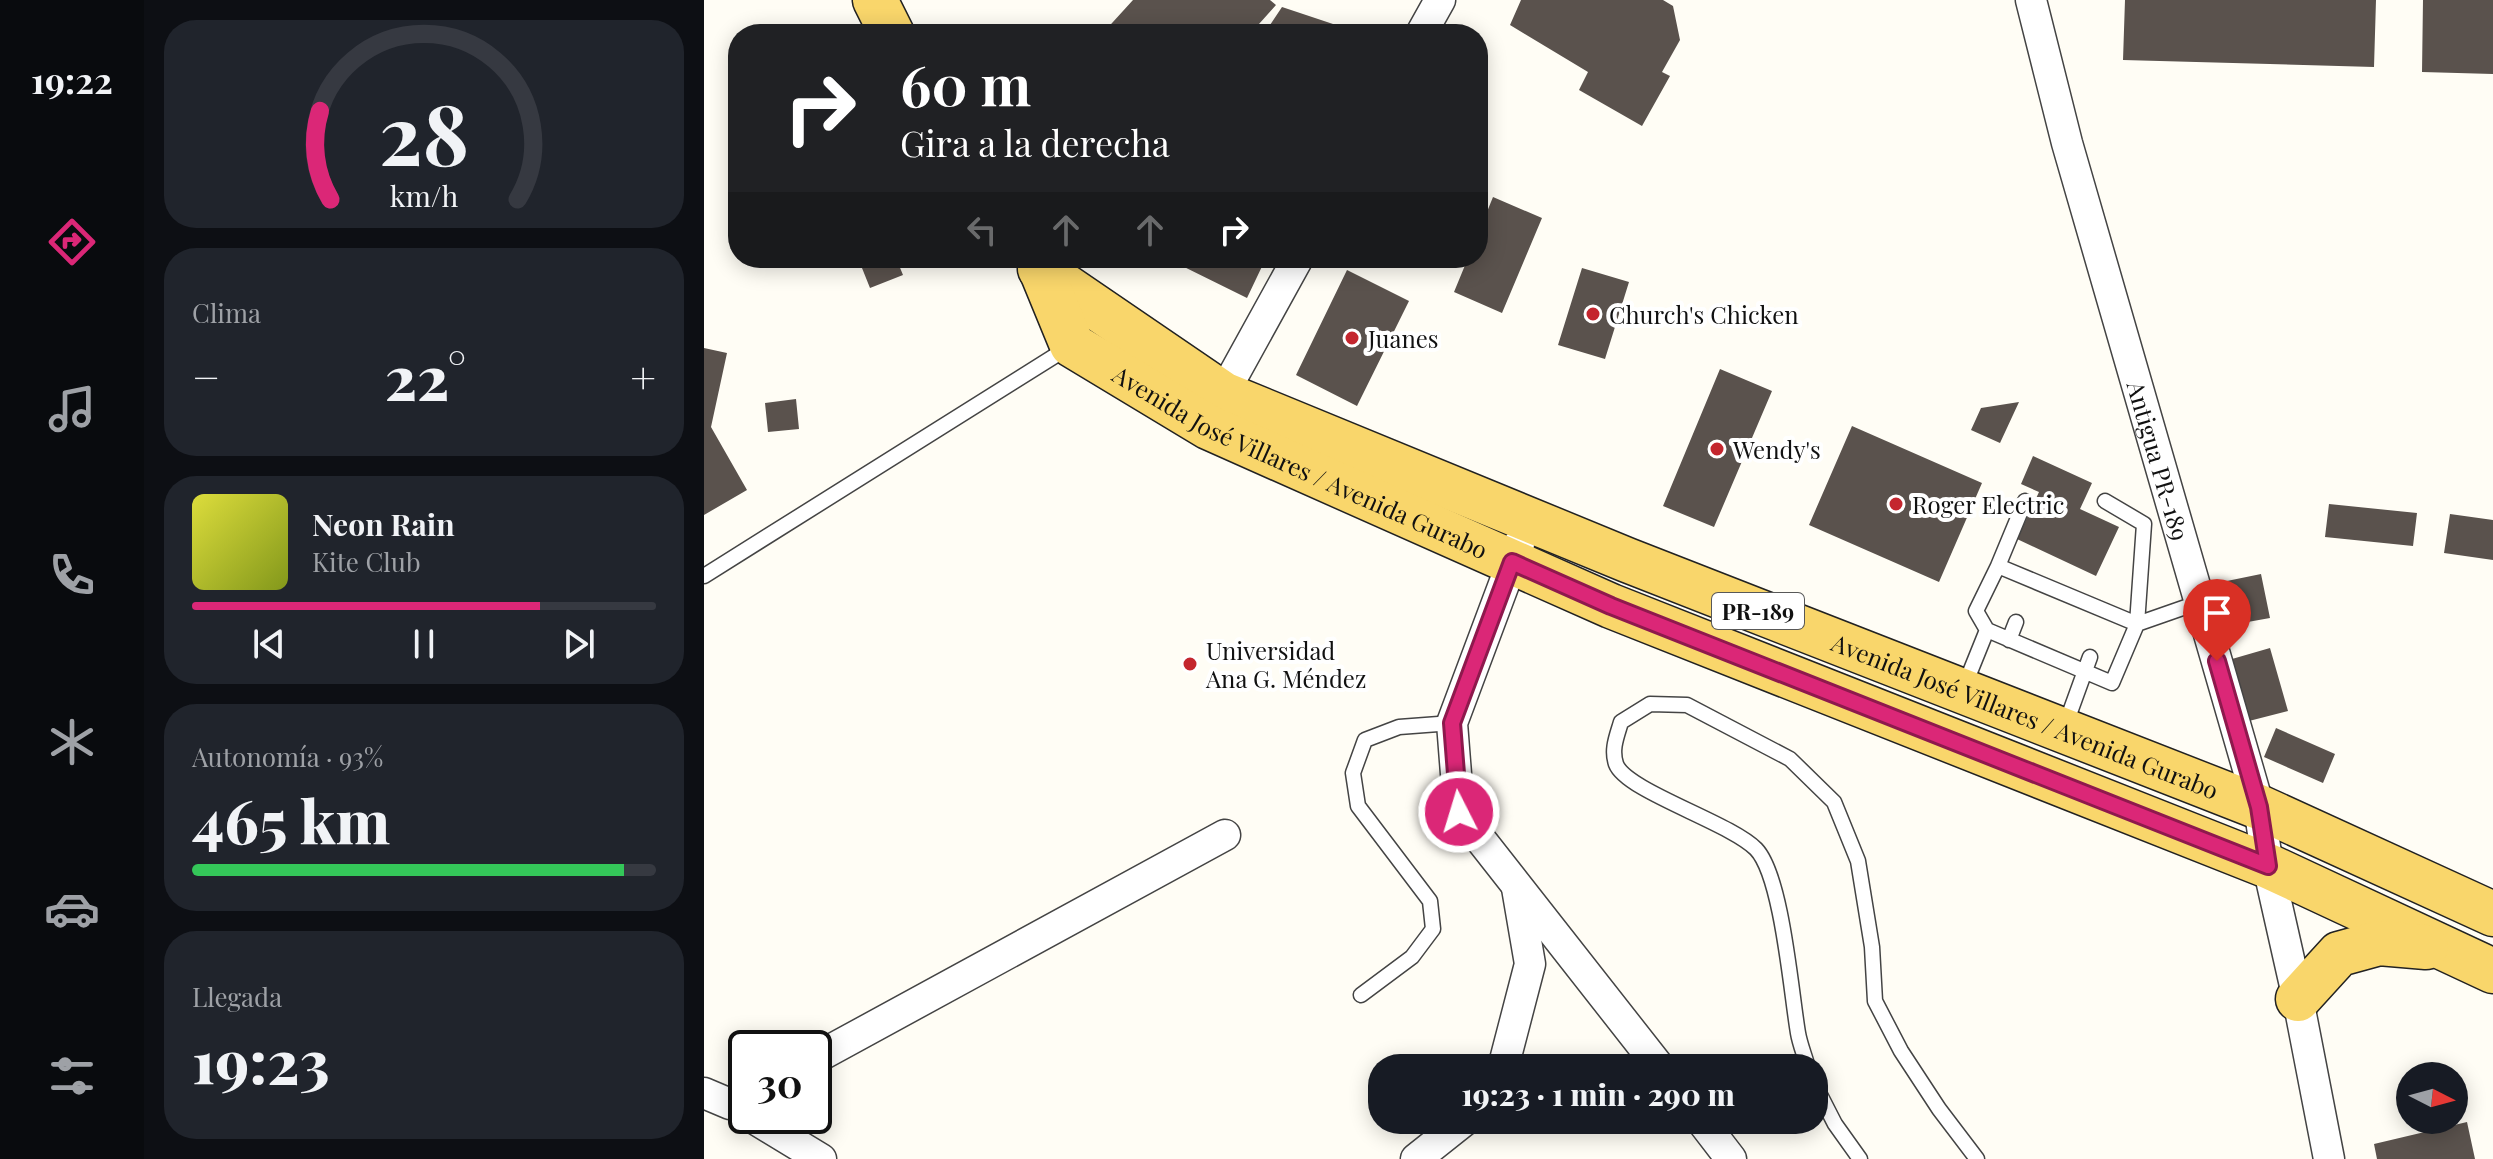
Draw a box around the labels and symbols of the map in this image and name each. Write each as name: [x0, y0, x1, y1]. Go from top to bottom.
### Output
place label: Church's Chicken: [1609, 298, 1799, 330]
marker: Church's Chicken: [1584, 305, 1602, 323]
place label: Juanes: [1367, 322, 1439, 354]
marker: Juanes: [1343, 329, 1361, 347]
street label: Avenida José Villares / Avenida Gurabo: [1106, 357, 1493, 565]
street label: Antigua PR-189: [2120, 376, 2197, 544]
place label: Wendy's: [1732, 433, 1821, 465]
marker: Wendy's: [1708, 440, 1726, 458]
place label: Roger Electric: [1912, 488, 2064, 520]
marker: Roger Electric: [1887, 495, 1905, 513]
pin: [2183, 579, 2251, 661]
road number: PR-189: [1712, 593, 1804, 629]
street label: Avenida José Villares / Avenida Gurabo: [1826, 625, 2223, 806]
place label: Universidad Ana G. Méndez: [1205, 634, 1366, 694]
marker: Universidad Ana G. Méndez: [1181, 655, 1199, 673]
position arrow: [1417, 770, 1501, 854]
speed limit sign: 30: [728, 1030, 832, 1134]
north arrow: [2396, 1062, 2468, 1134]

